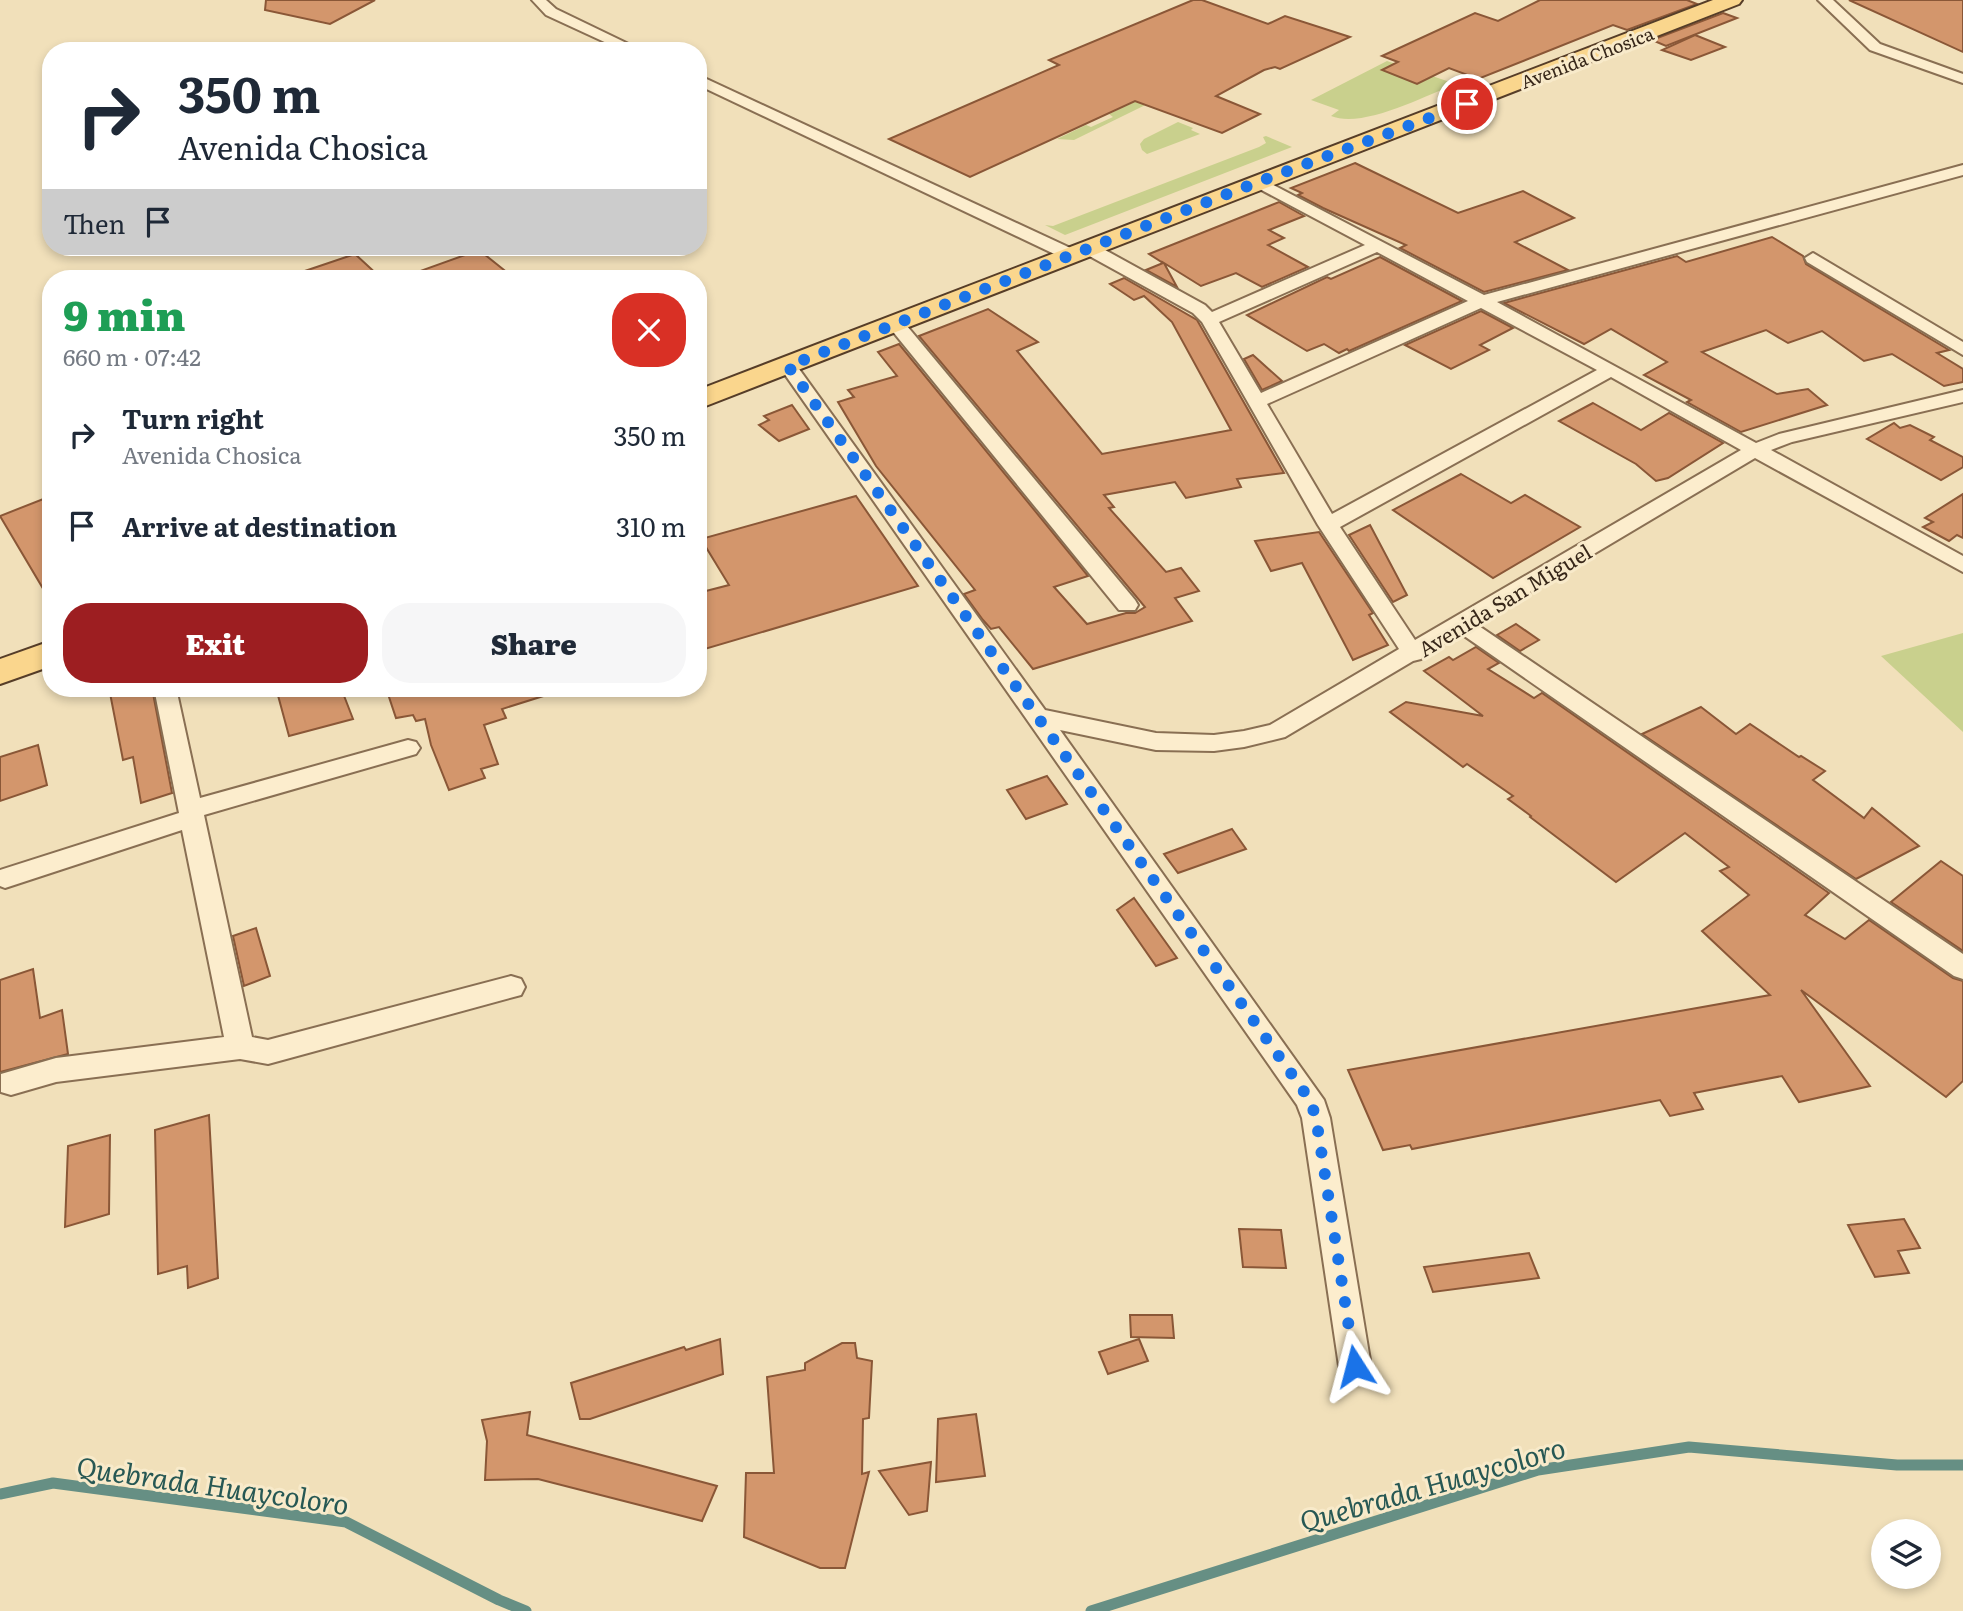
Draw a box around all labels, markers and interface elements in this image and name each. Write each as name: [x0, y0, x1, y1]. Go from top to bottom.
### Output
street label: Avenida Chosica: [1517, 19, 1658, 95]
text: 350 m: [178, 55, 321, 128]
icon: right: [63, 70, 154, 161]
pin: [1437, 74, 1497, 134]
icon: arrive: [1448, 85, 1486, 123]
text: Avenida Chosica: [178, 122, 428, 170]
text: Then: [63, 203, 125, 242]
icon: arrive: [139, 203, 177, 241]
text: 9 min: [63, 282, 186, 344]
button: close: [612, 293, 686, 367]
text: 660 m · 07:42: [63, 339, 201, 373]
text: Turn right: [122, 398, 264, 437]
text: 350 m: [613, 415, 686, 454]
icon: right: [63, 416, 101, 454]
text: Avenida Chosica: [122, 437, 302, 471]
text: Arrive at destination: [122, 506, 397, 545]
text: 310 m: [616, 506, 686, 545]
icon: arrive: [63, 507, 101, 545]
street label: Avenida San Miguel: [1411, 535, 1597, 663]
button: Exit: [63, 603, 368, 683]
button: Share: [382, 603, 686, 683]
position arrow: [1318, 1329, 1392, 1403]
water label: Quebrada Huaycoloro: [1294, 1425, 1570, 1541]
water label: Quebrada Huaycoloro: [74, 1444, 352, 1524]
map controls: [1871, 1519, 1941, 1589]
button: layers: [1871, 1519, 1941, 1589]

